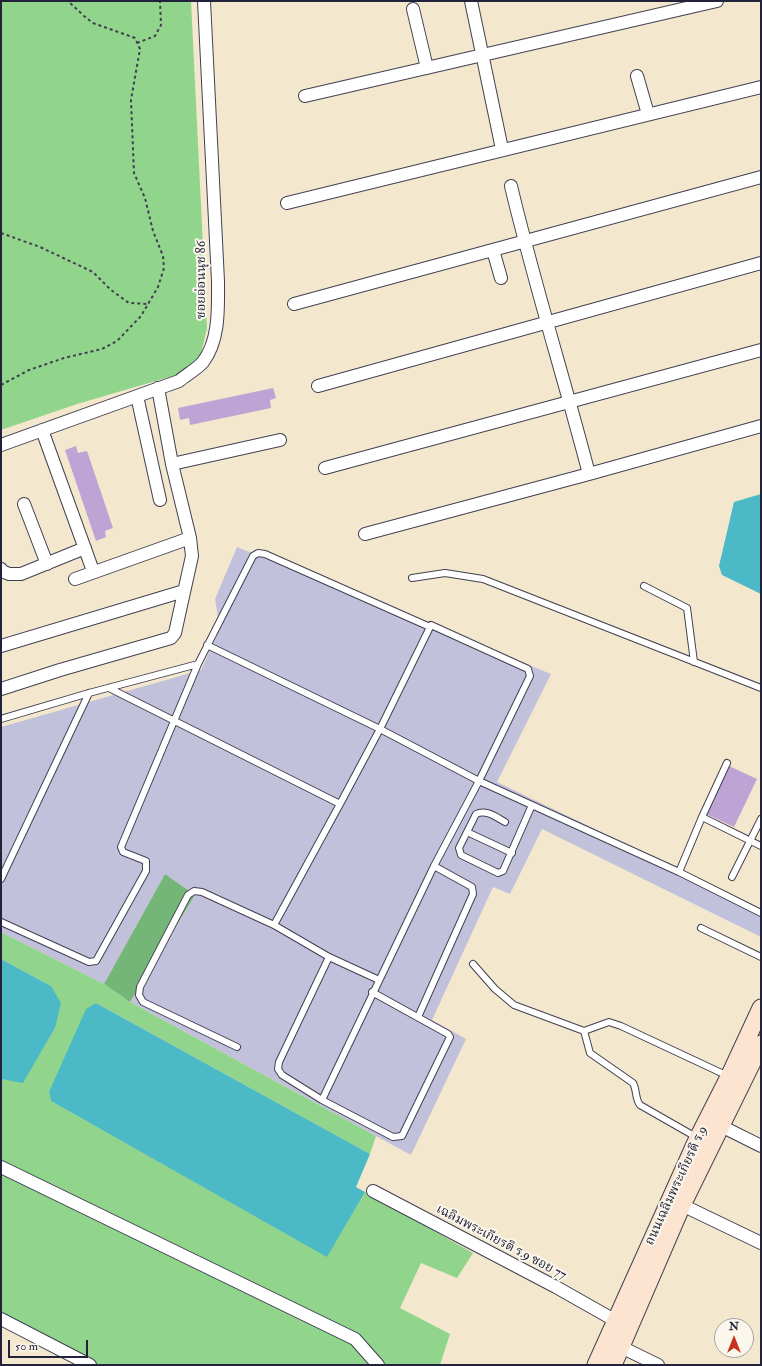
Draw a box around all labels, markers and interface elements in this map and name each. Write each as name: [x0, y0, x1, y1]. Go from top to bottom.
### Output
street label: ซอยอ่อนนุช 86: [194, 241, 210, 319]
street label: ถนนเฉลิมพระเกียรติ ร.9: [643, 1124, 711, 1248]
street label: เฉลิมพระเกียรติ ร.9 ซอย 77: [433, 1202, 569, 1284]
north arrow: [714, 1318, 754, 1358]
text: N: [729, 1320, 739, 1333]
scale bar: [10, 1332, 90, 1358]
text: 50 m: [15, 1339, 38, 1354]

